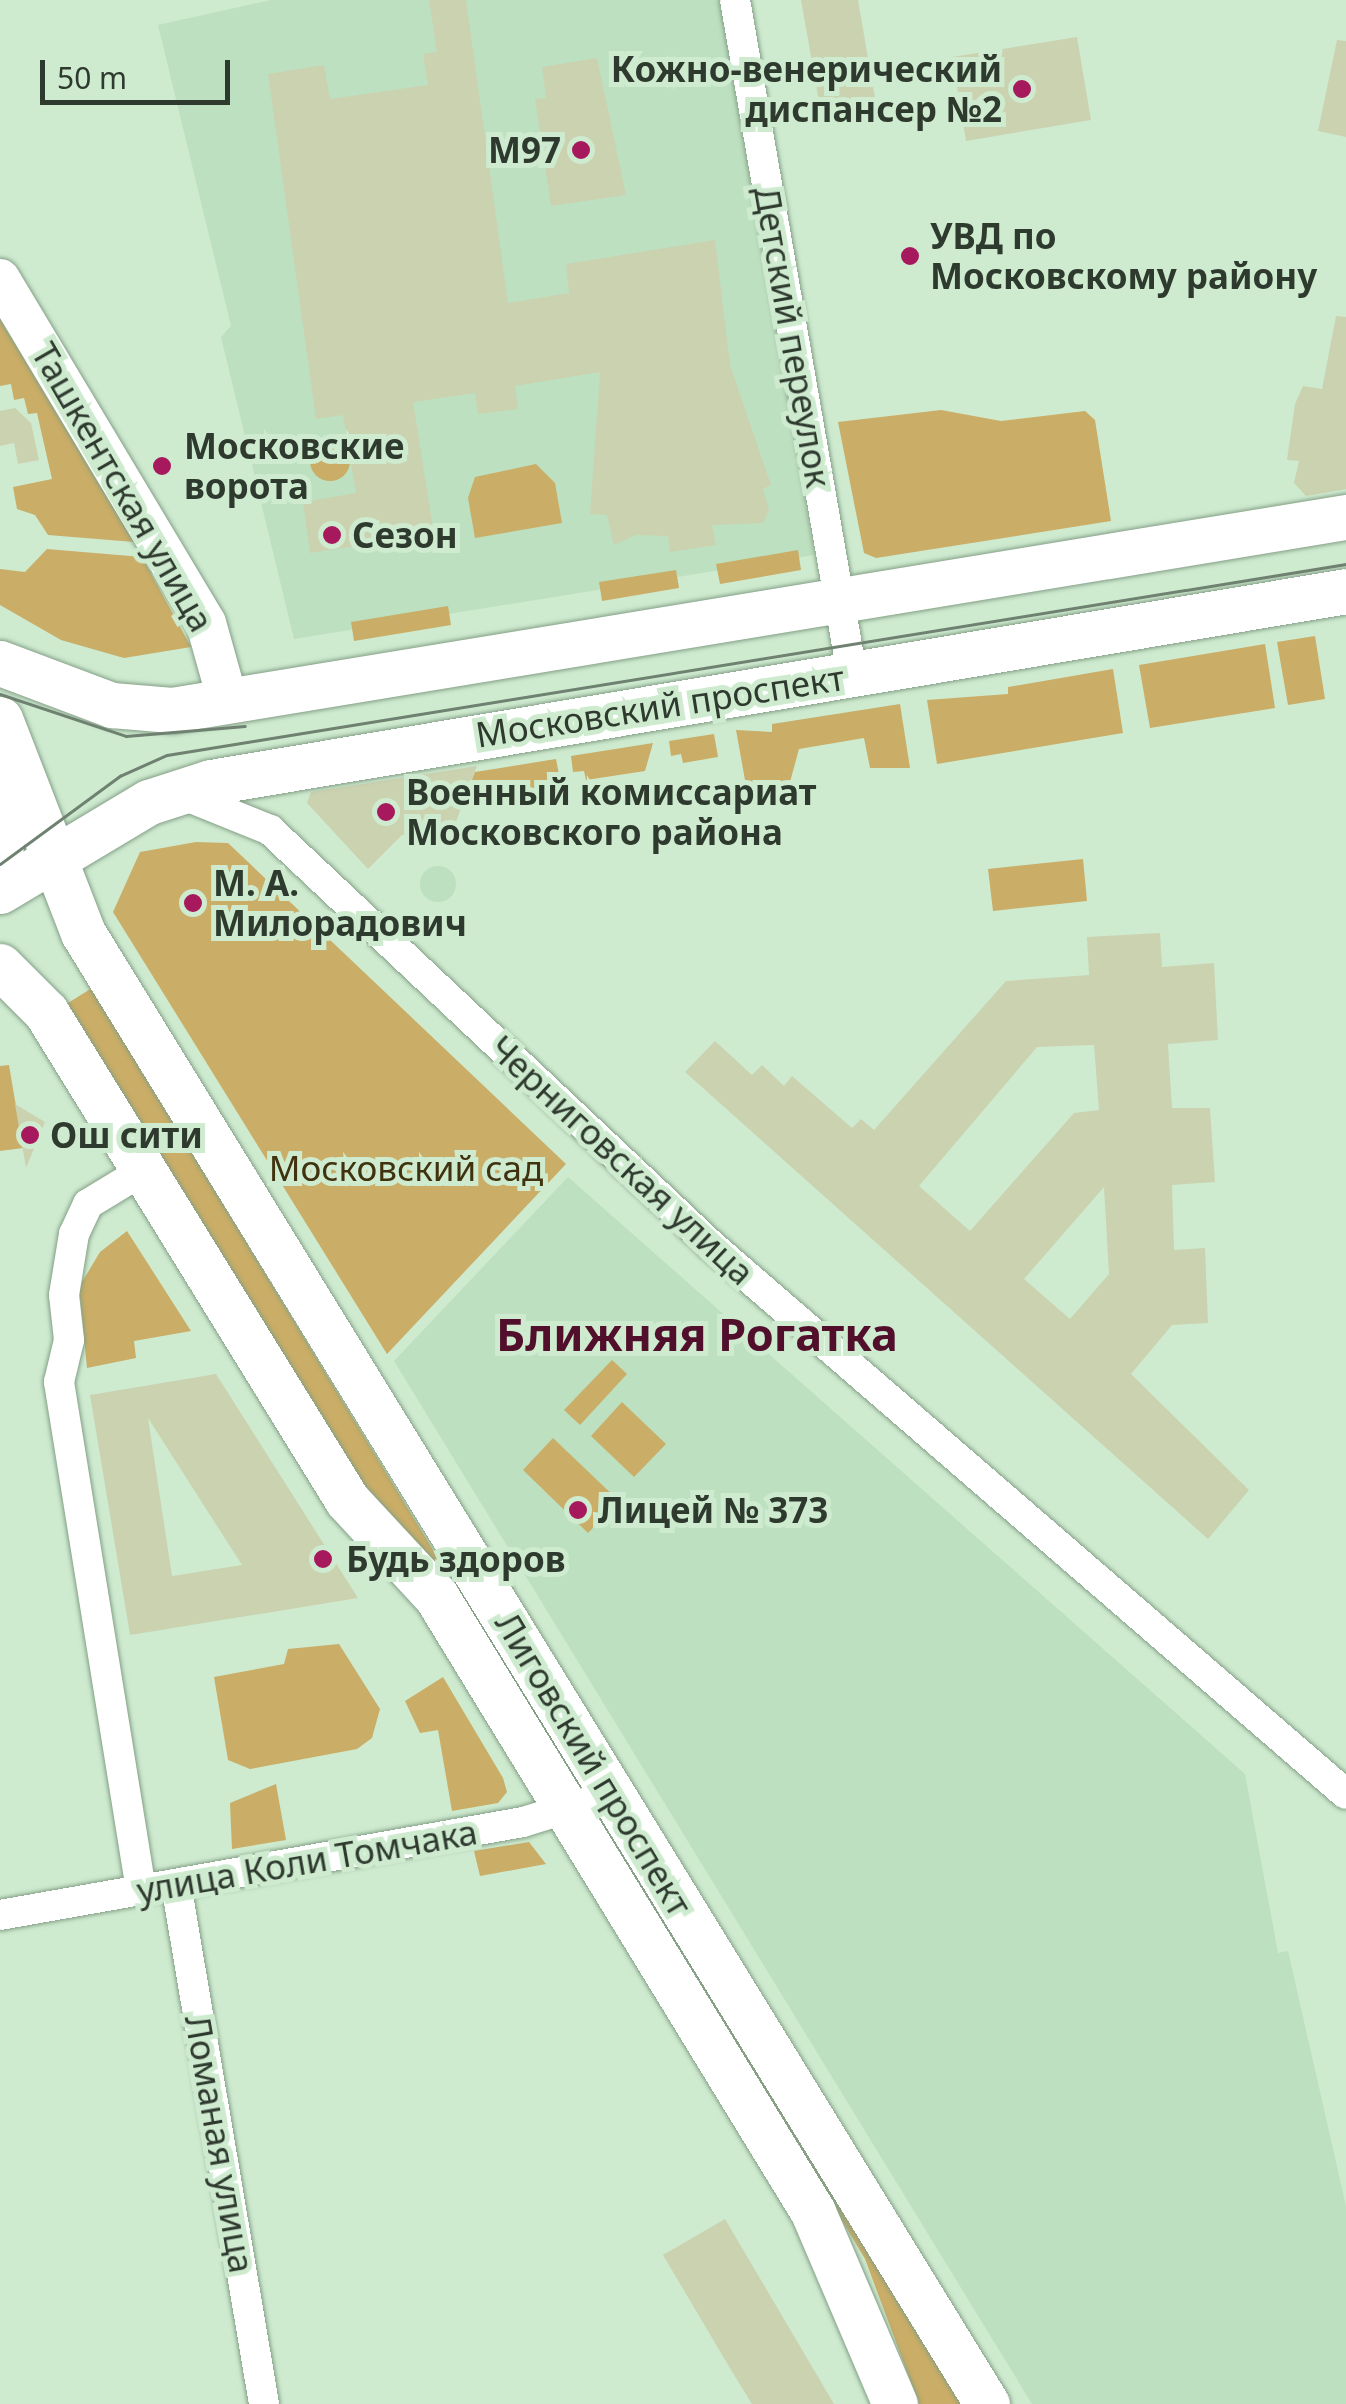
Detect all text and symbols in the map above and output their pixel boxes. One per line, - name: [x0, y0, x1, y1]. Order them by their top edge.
- scale bar: [45, 40, 235, 102]
- place label: Кожно-венерический диспансер №2: [611, 48, 1002, 130]
- text: 50 m: [57, 57, 127, 98]
- marker: Кожно-венерический диспансер №2: [1011, 78, 1033, 100]
- place label: M97: [488, 129, 561, 171]
- marker: M97: [570, 139, 592, 161]
- street label: Детский переулок: [746, 183, 840, 491]
- place label: УВД по Московскому району: [930, 215, 1317, 297]
- marker: УВД по Московскому району: [899, 245, 921, 267]
- street label: Ташкентская улица: [23, 335, 223, 639]
- place label: Московские ворота: [184, 425, 404, 507]
- marker: Московские ворота: [149, 453, 175, 479]
- place label: Сезон: [352, 514, 458, 556]
- marker: Сезон: [321, 524, 343, 546]
- street label: Московский проспект: [473, 656, 847, 756]
- place label: Военный комиссариат Московского района: [406, 771, 817, 853]
- marker: Военный комиссариат Московского района: [375, 801, 397, 823]
- place label: М. А. Милорадович: [213, 862, 467, 944]
- marker: М. А. Милорадович: [182, 892, 204, 914]
- street label: Черниговская улица: [481, 1027, 763, 1293]
- place label: Ош сити: [50, 1114, 203, 1156]
- marker: Ош сити: [19, 1124, 41, 1146]
- park label: Московский сад: [269, 1147, 543, 1189]
- district label: Ближняя Рогатка: [496, 1307, 898, 1361]
- place label: Лицей № 373: [598, 1489, 828, 1531]
- marker: Лицей № 373: [567, 1499, 589, 1521]
- place label: Будь здоров: [346, 1538, 566, 1580]
- marker: Будь здоров: [310, 1546, 336, 1572]
- street label: Лиговский проспект: [487, 1605, 701, 1923]
- street label: улица Коли Томчака: [134, 1810, 480, 1912]
- street label: Ломаная улица: [177, 2012, 263, 2276]

